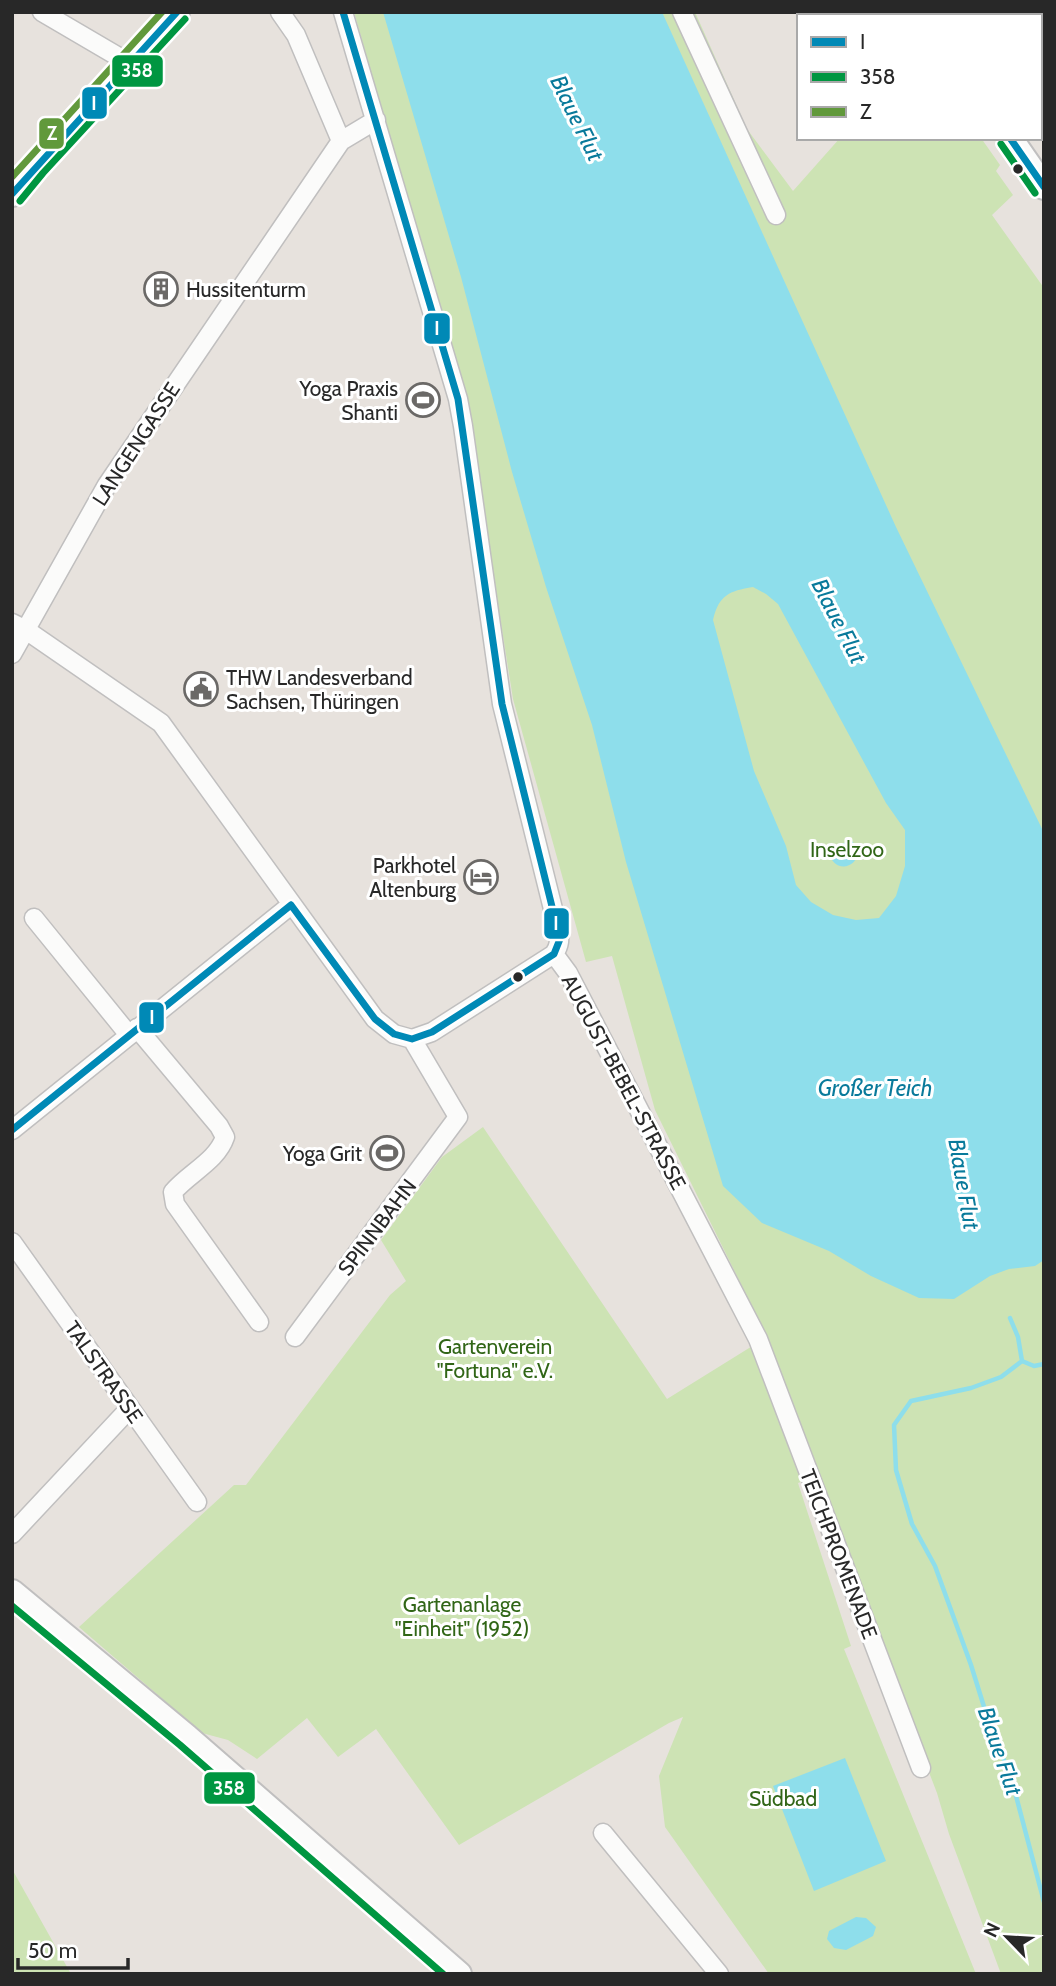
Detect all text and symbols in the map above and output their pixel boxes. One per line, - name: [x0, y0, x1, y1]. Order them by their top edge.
- legend: [797, 14, 1042, 140]
- text: I: [860, 29, 865, 54]
- line badge: 358: [111, 54, 164, 88]
- text: 358: [121, 59, 153, 82]
- text: 358: [860, 64, 895, 89]
- water label: Blaue Flut: [544, 71, 610, 166]
- line badge: I: [81, 86, 108, 120]
- text: I: [91, 92, 97, 115]
- text: Z: [860, 99, 872, 124]
- line badge: Z: [38, 117, 65, 150]
- text: Z: [47, 122, 58, 145]
- unlabelled marker: [1011, 162, 1025, 176]
- building icon: Hussitenturm: [142, 270, 180, 308]
- place label: Hussitenturm: [186, 277, 306, 302]
- line badge: I: [423, 312, 451, 345]
- text: I: [434, 317, 440, 340]
- place label: Yoga Praxis Shanti: [299, 376, 398, 425]
- street label: LANGENGASSE: [87, 378, 185, 510]
- sports icon: Yoga Praxis Shanti: [404, 381, 442, 419]
- water label: Blaue Flut: [806, 574, 873, 669]
- place label: THW Landesverband Sachsen, Thüringen: [226, 665, 413, 714]
- public building icon: THW Landesverband Sachsen, Thüringen: [182, 670, 220, 708]
- park label: Inselzoo: [810, 837, 884, 862]
- place label: Parkhotel Altenburg: [369, 853, 457, 902]
- hotel icon: Parkhotel Altenburg: [462, 858, 500, 896]
- line badge: I: [543, 907, 570, 940]
- text: I: [553, 912, 559, 935]
- unlabelled marker: [511, 970, 525, 984]
- street label: AUGUST-BEBEL-STRASSE: [557, 970, 691, 1194]
- line badge: I: [138, 1001, 165, 1034]
- text: I: [149, 1006, 155, 1029]
- water label: Großer Teich: [818, 1074, 932, 1102]
- sports icon: Yoga Grit: [368, 1134, 406, 1172]
- water label: Blaue Flut: [942, 1136, 986, 1233]
- place label: Yoga Grit: [282, 1141, 362, 1166]
- street label: SPINNBAHN: [333, 1174, 421, 1280]
- street label: TALSTRASSE: [60, 1316, 148, 1428]
- park label: Gartenverein "Fortuna" e.V.: [437, 1334, 553, 1383]
- street label: TEICHPROMENADE: [795, 1466, 883, 1642]
- park label: Gartenanlage "Einheit" (1952): [395, 1592, 529, 1641]
- water label: Blaue Flut: [972, 1703, 1029, 1800]
- line badge: 358: [203, 1771, 256, 1805]
- text: 358: [213, 1777, 245, 1800]
- park label: Südbad: [749, 1786, 817, 1811]
- north arrow: [972, 1902, 1042, 1972]
- text: N: [979, 1919, 1005, 1941]
- scale bar: [18, 1926, 128, 1970]
- text: 50 m: [28, 1938, 77, 1963]

